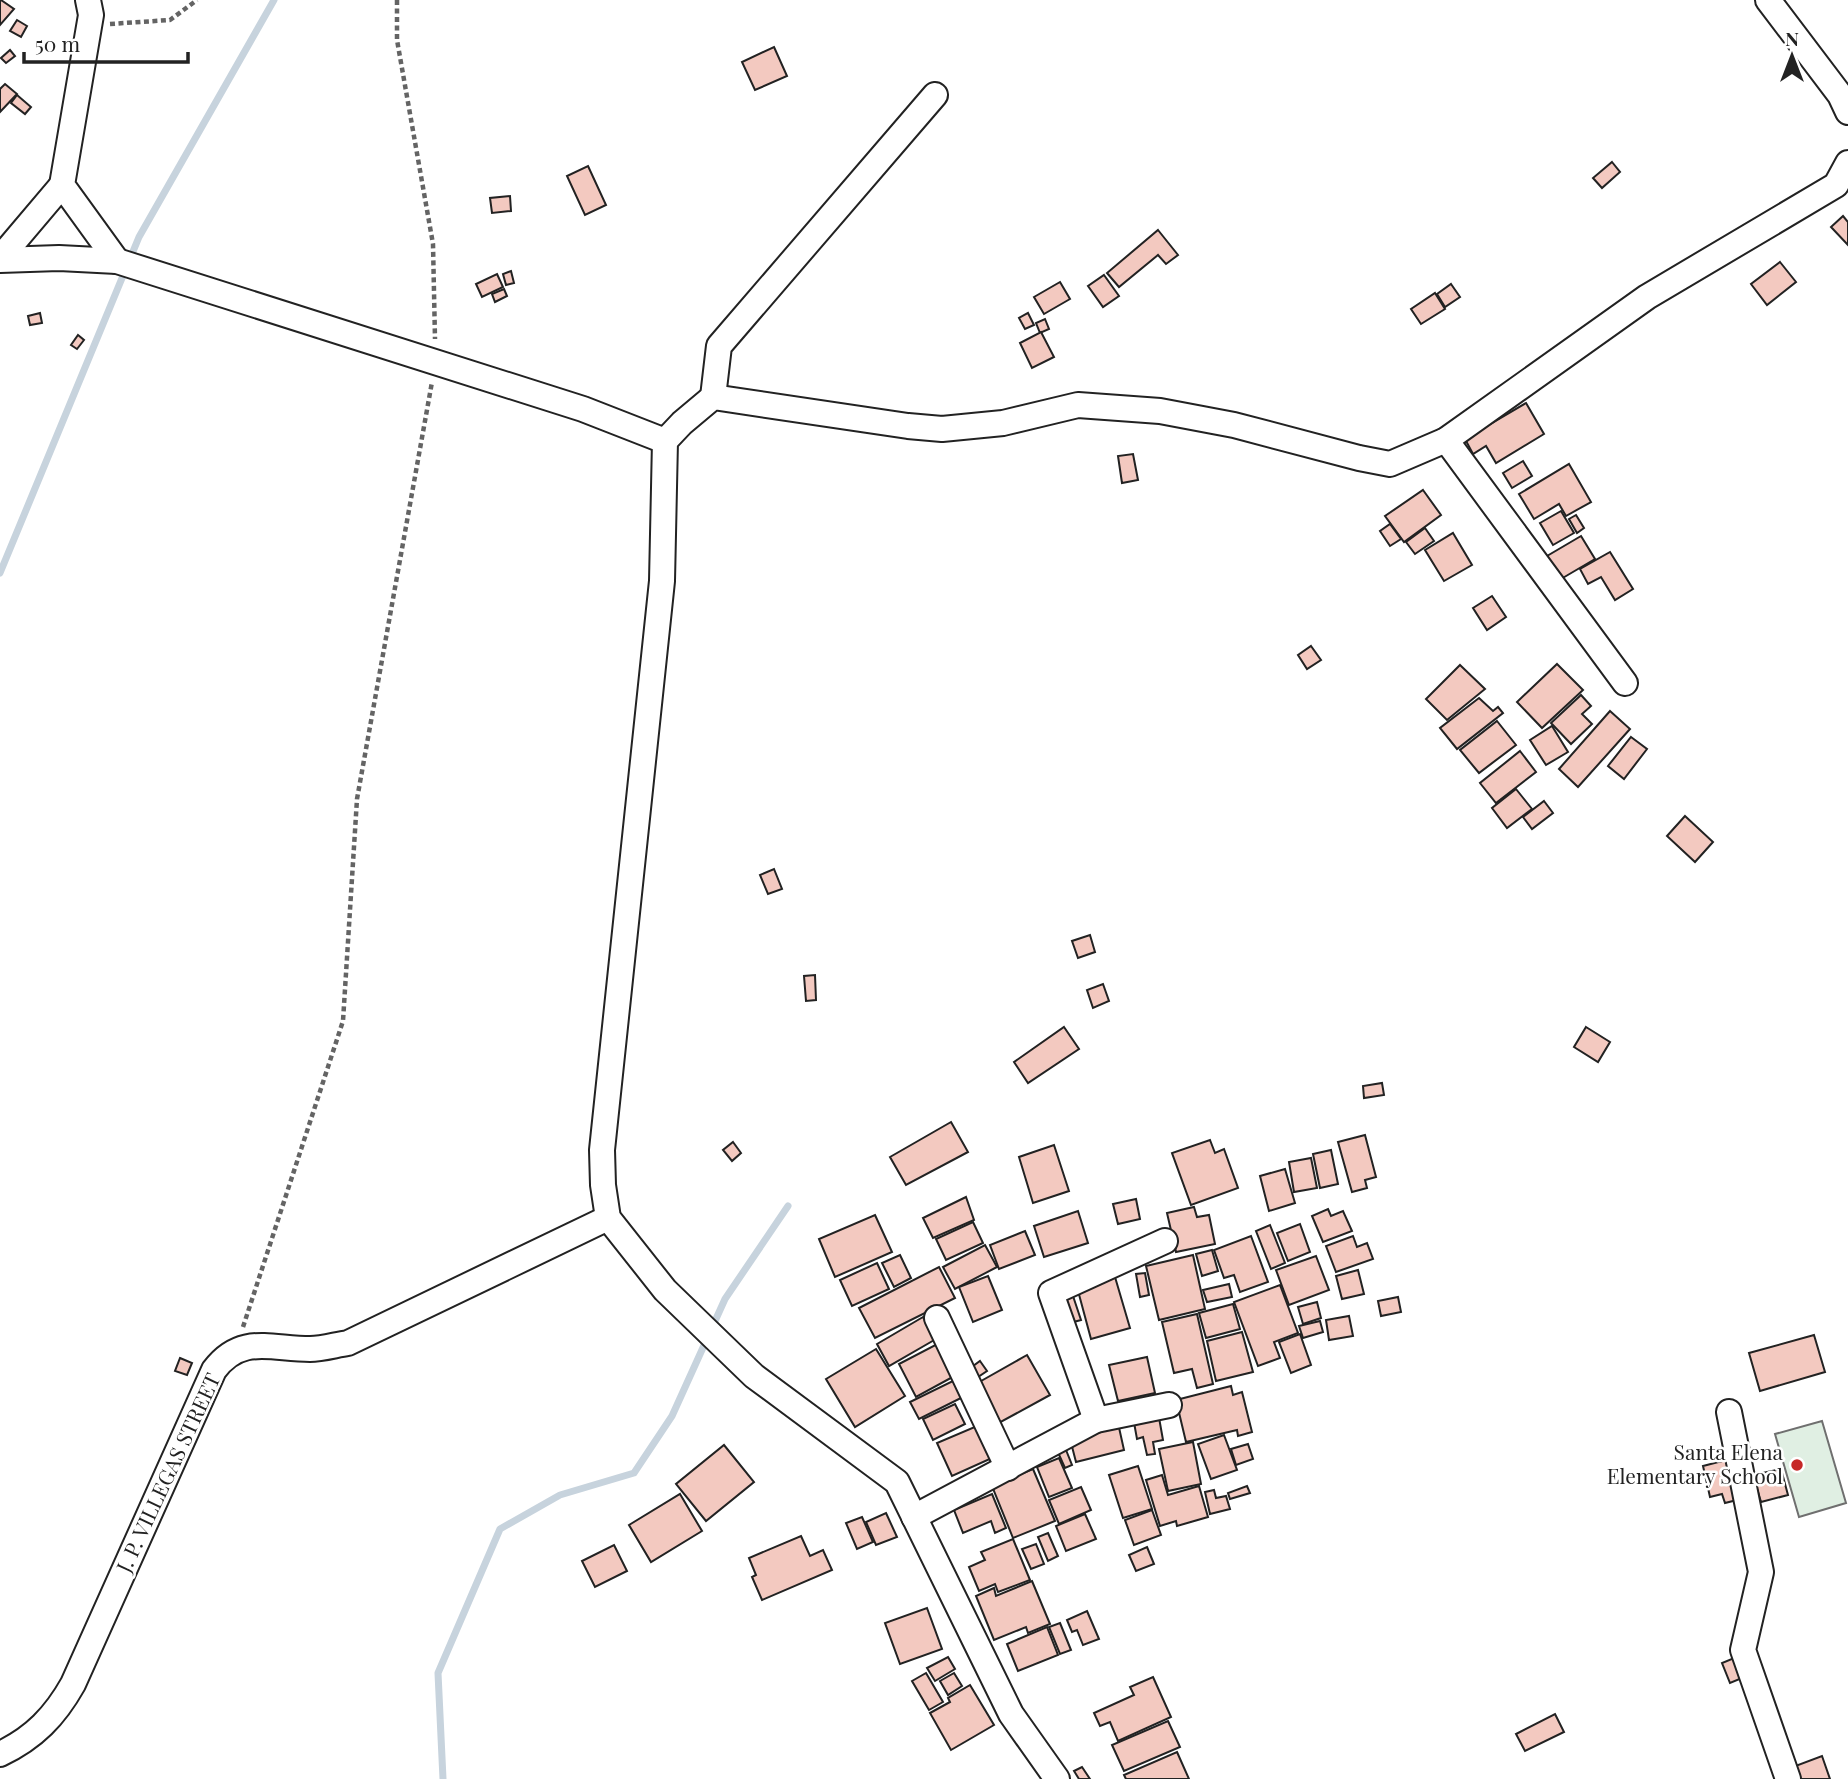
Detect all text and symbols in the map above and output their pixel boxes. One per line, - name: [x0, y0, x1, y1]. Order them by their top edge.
- scale bar: [24, 21, 189, 65]
- north arrow: [1757, 21, 1827, 91]
- text: N: [1785, 25, 1799, 51]
- text: 50 m: [35, 29, 81, 57]
- street label: J. P. VILLEGAS STREET: [108, 1368, 226, 1577]
- place label: Santa Elena Elementary School: [1607, 1437, 1784, 1489]
- marker: Santa Elena Elementary School: [1789, 1457, 1805, 1473]

